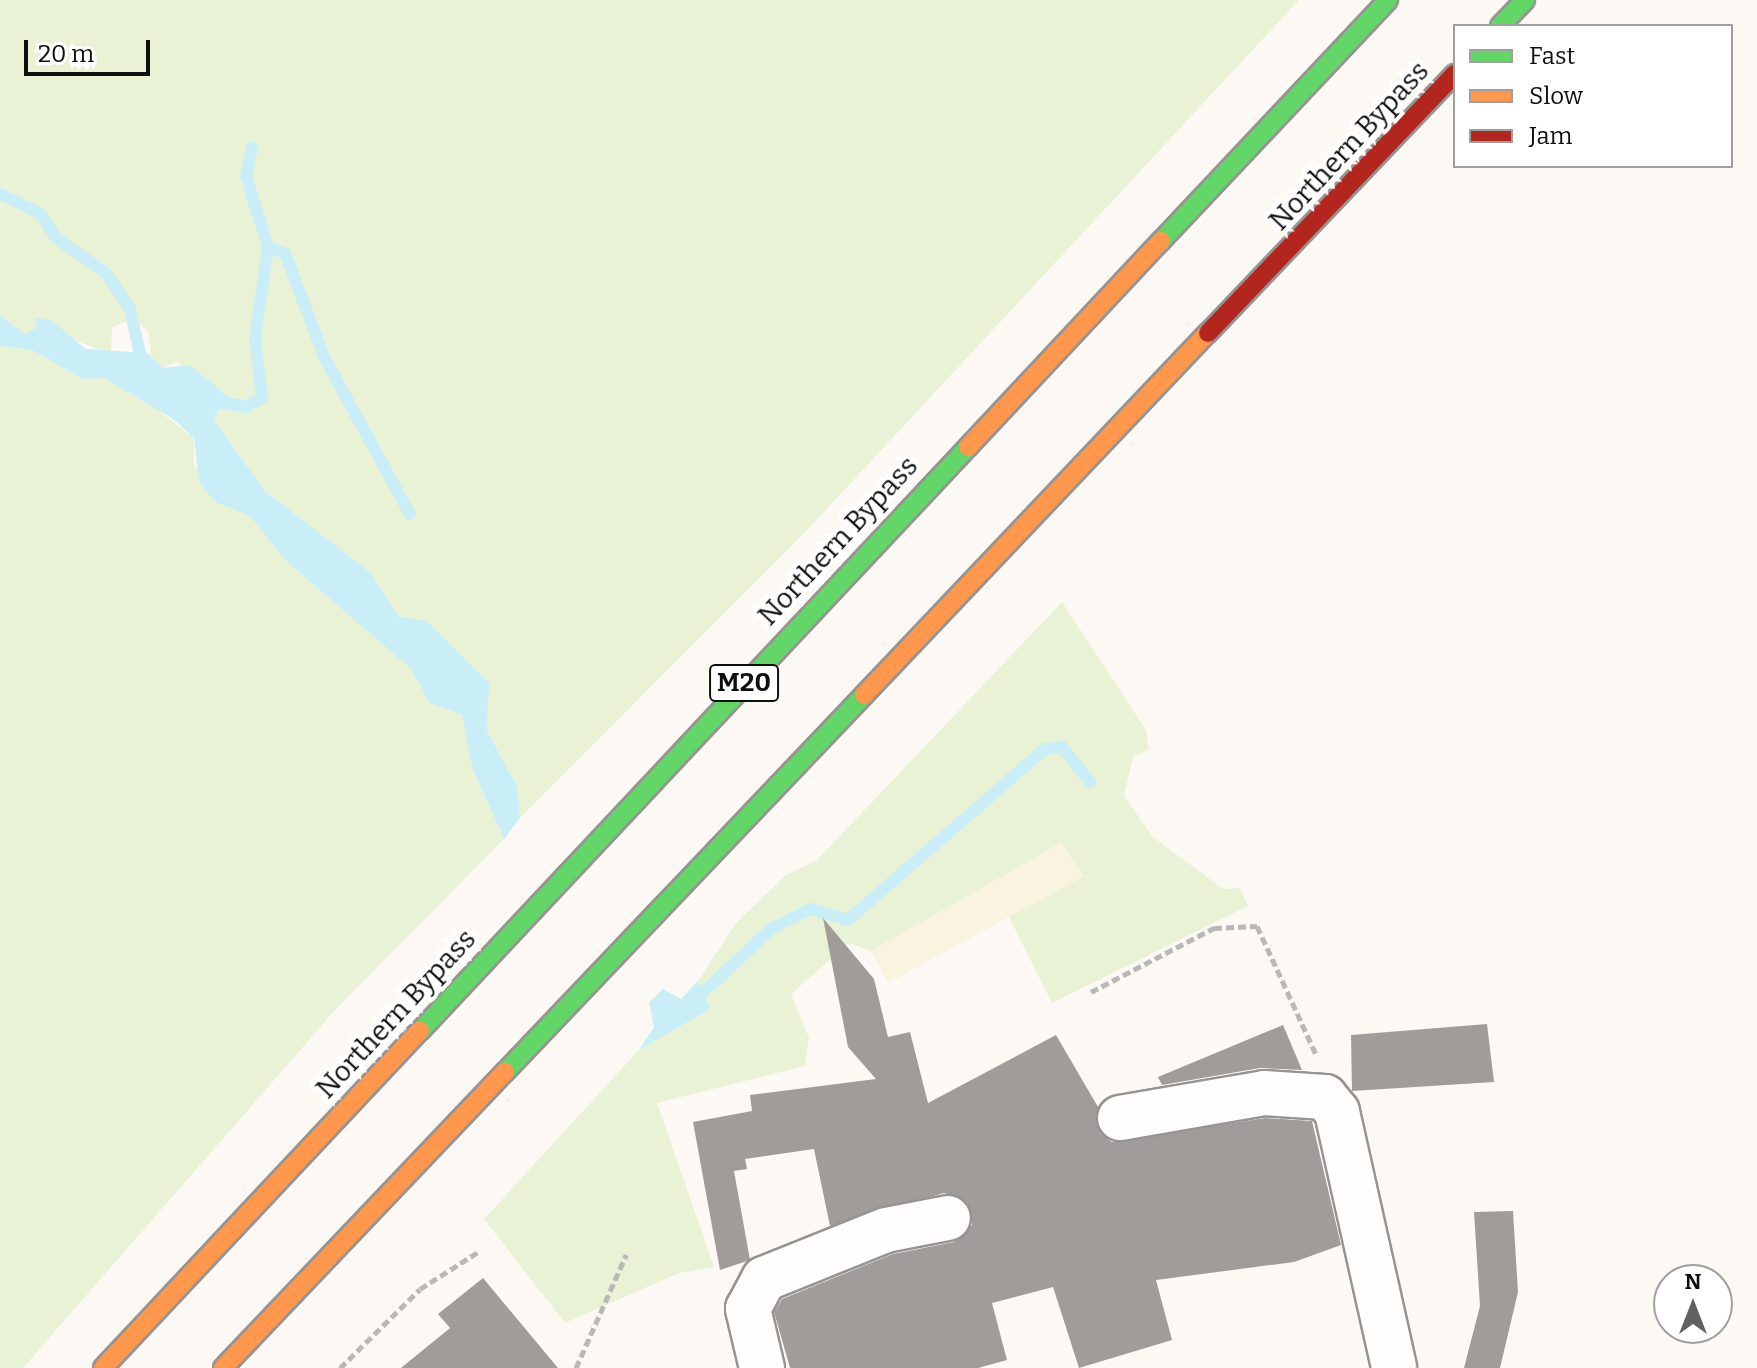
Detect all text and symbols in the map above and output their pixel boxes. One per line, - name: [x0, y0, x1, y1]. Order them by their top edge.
- scale bar: [28, 24, 154, 74]
- legend: [1453, 24, 1733, 168]
- text: 20 m: [38, 40, 94, 68]
- text: Fast: [1529, 42, 1575, 70]
- street label: Northern Bypass: [1262, 55, 1436, 237]
- text: Slow: [1529, 82, 1583, 110]
- text: Jam: [1529, 122, 1572, 150]
- street label: Northern Bypass: [751, 450, 925, 632]
- road number: M20: [708, 661, 780, 705]
- street label: Northern Bypass: [309, 923, 483, 1105]
- north arrow: [1653, 1264, 1733, 1344]
- text: N: [1685, 1268, 1701, 1295]

